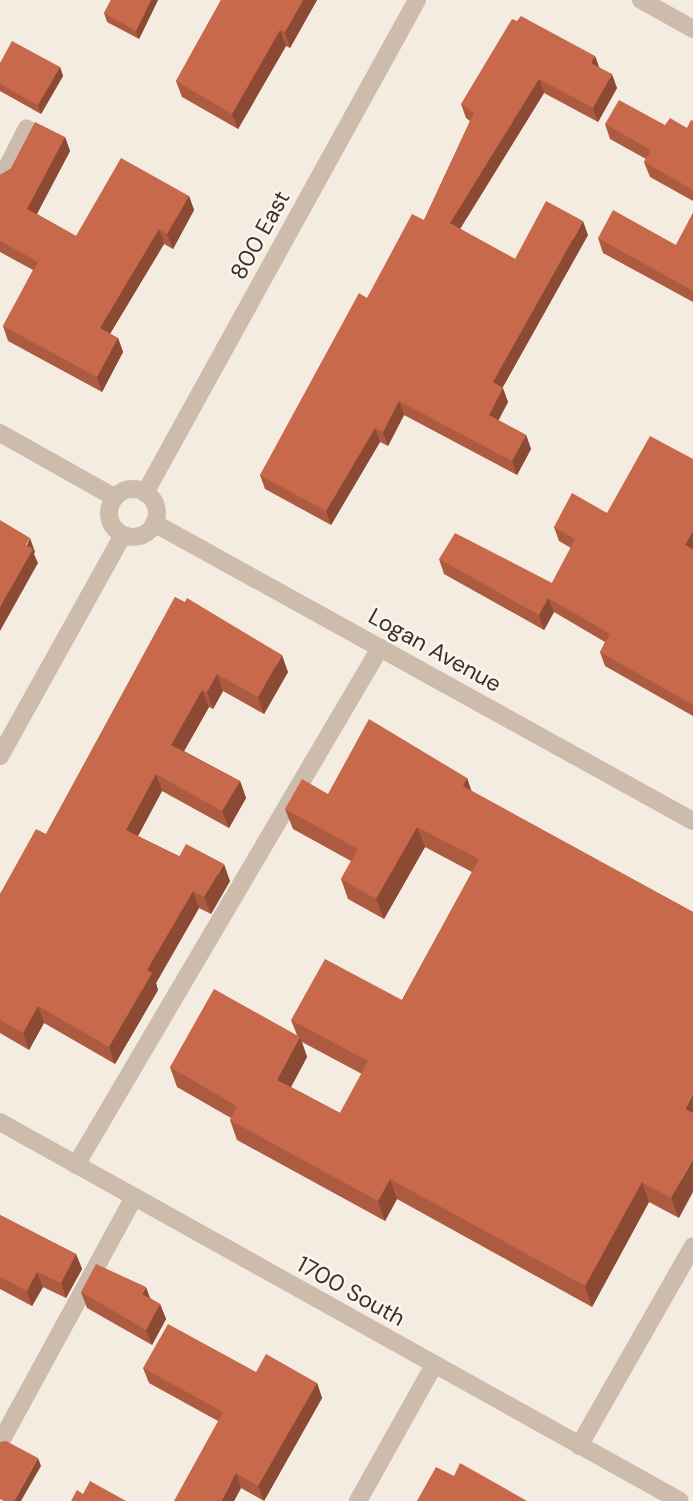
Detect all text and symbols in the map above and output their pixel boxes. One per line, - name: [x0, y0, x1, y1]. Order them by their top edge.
- street label: 800 East: [224, 186, 296, 284]
- street label: Logan Avenue: [364, 602, 506, 698]
- street label: 1700 South: [292, 1250, 410, 1332]

